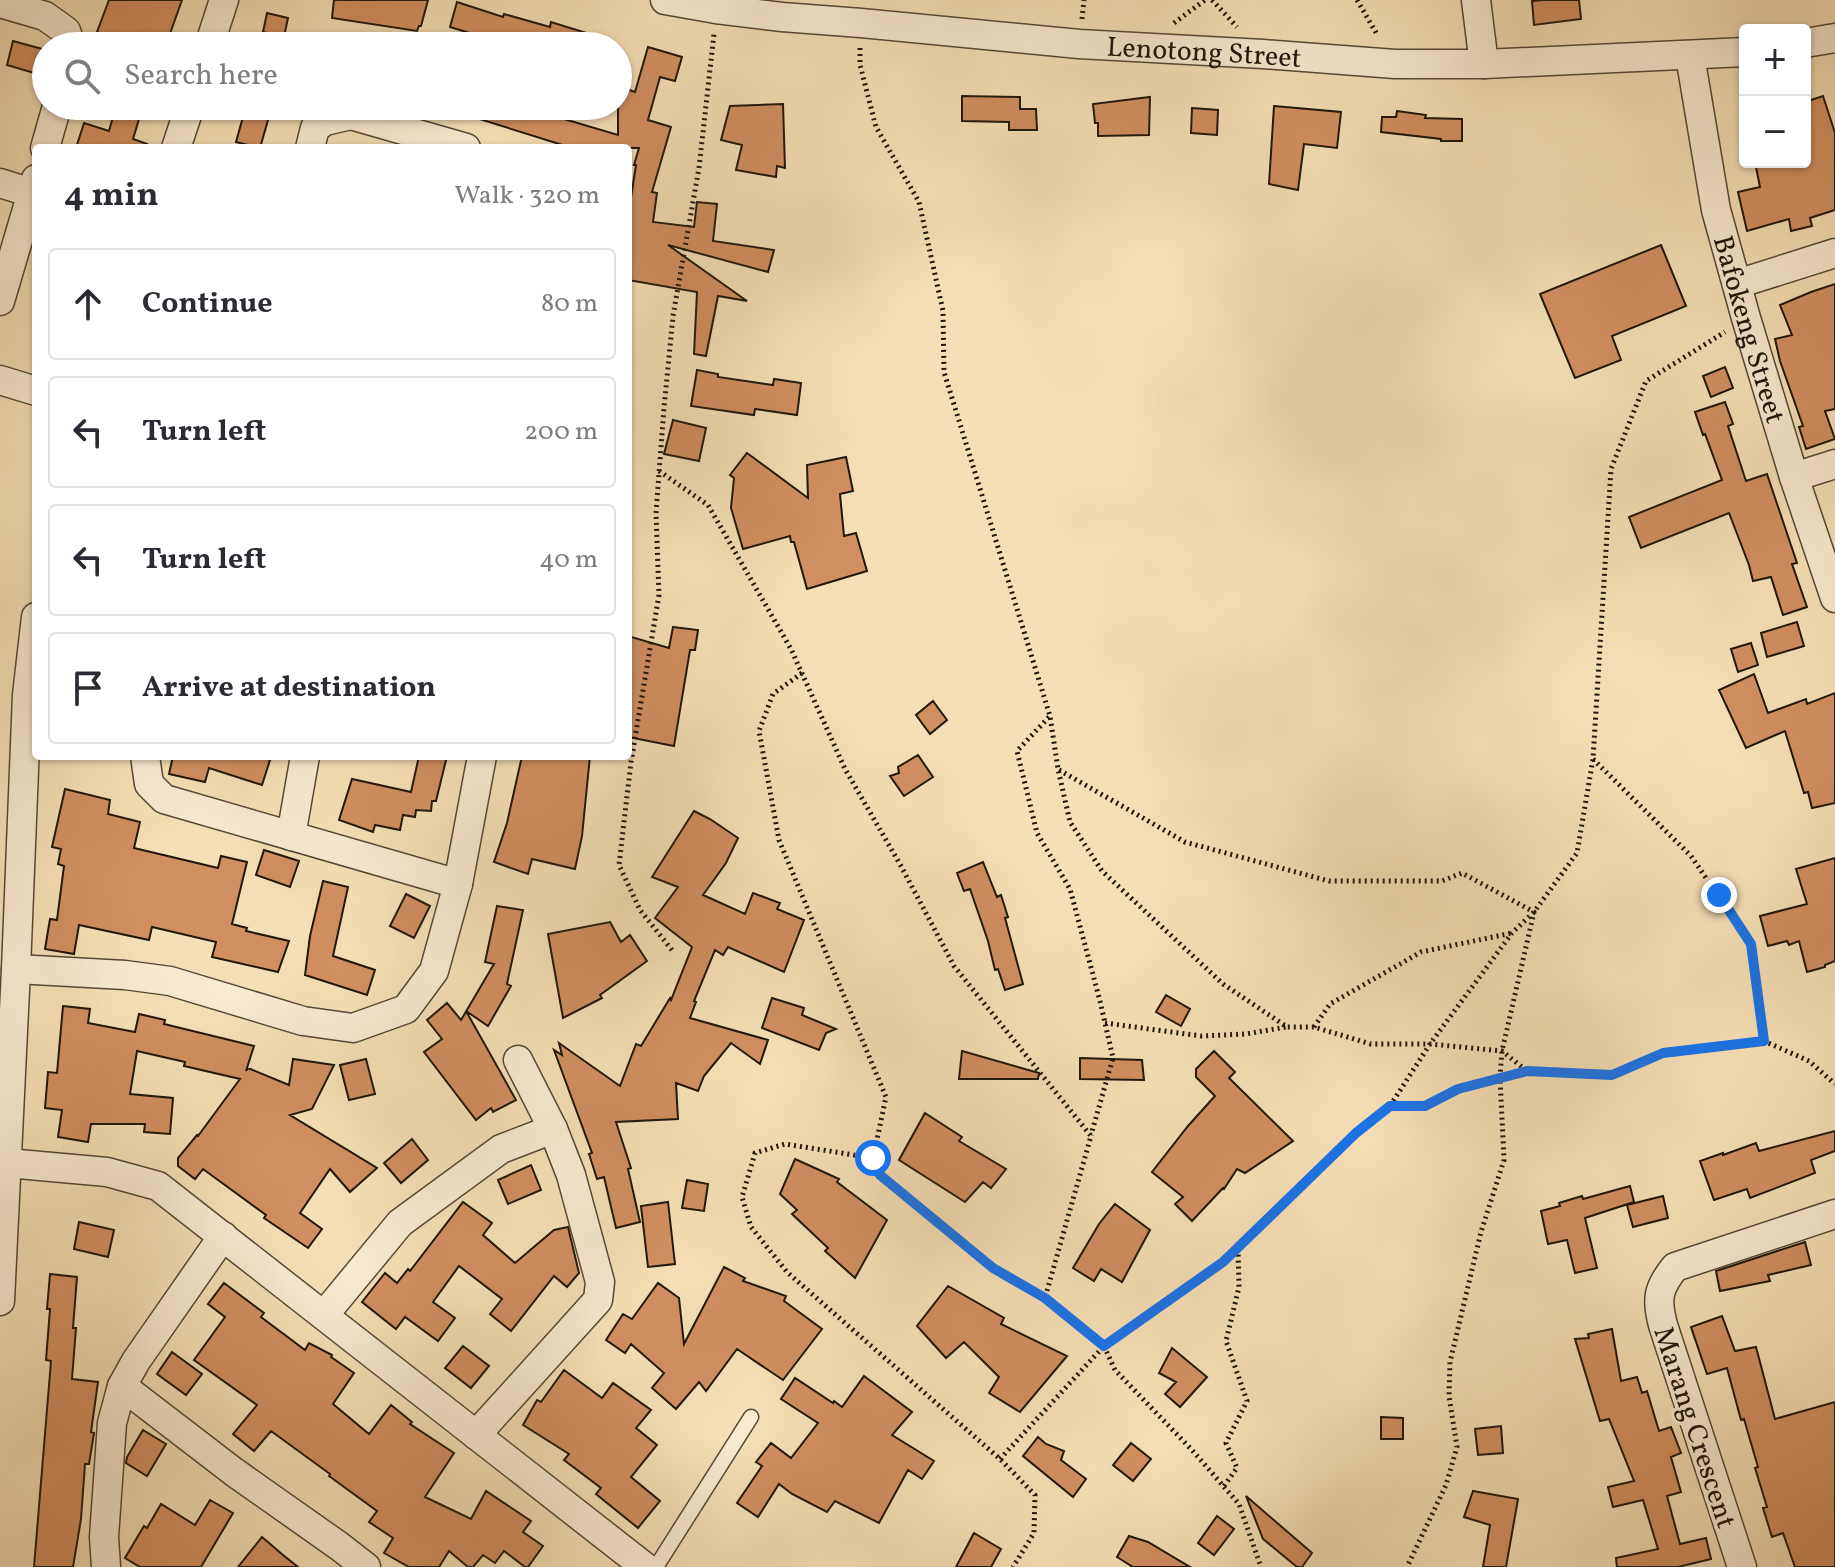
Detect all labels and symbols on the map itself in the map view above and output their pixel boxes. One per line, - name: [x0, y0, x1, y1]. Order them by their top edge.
- street label: Lenotong Street: [1106, 29, 1303, 79]
- street label: Bafokeng Street: [1702, 231, 1794, 428]
- route end: [1701, 877, 1737, 913]
- route start: [855, 1140, 891, 1176]
- street label: Marang Crescent: [1643, 1322, 1745, 1534]

